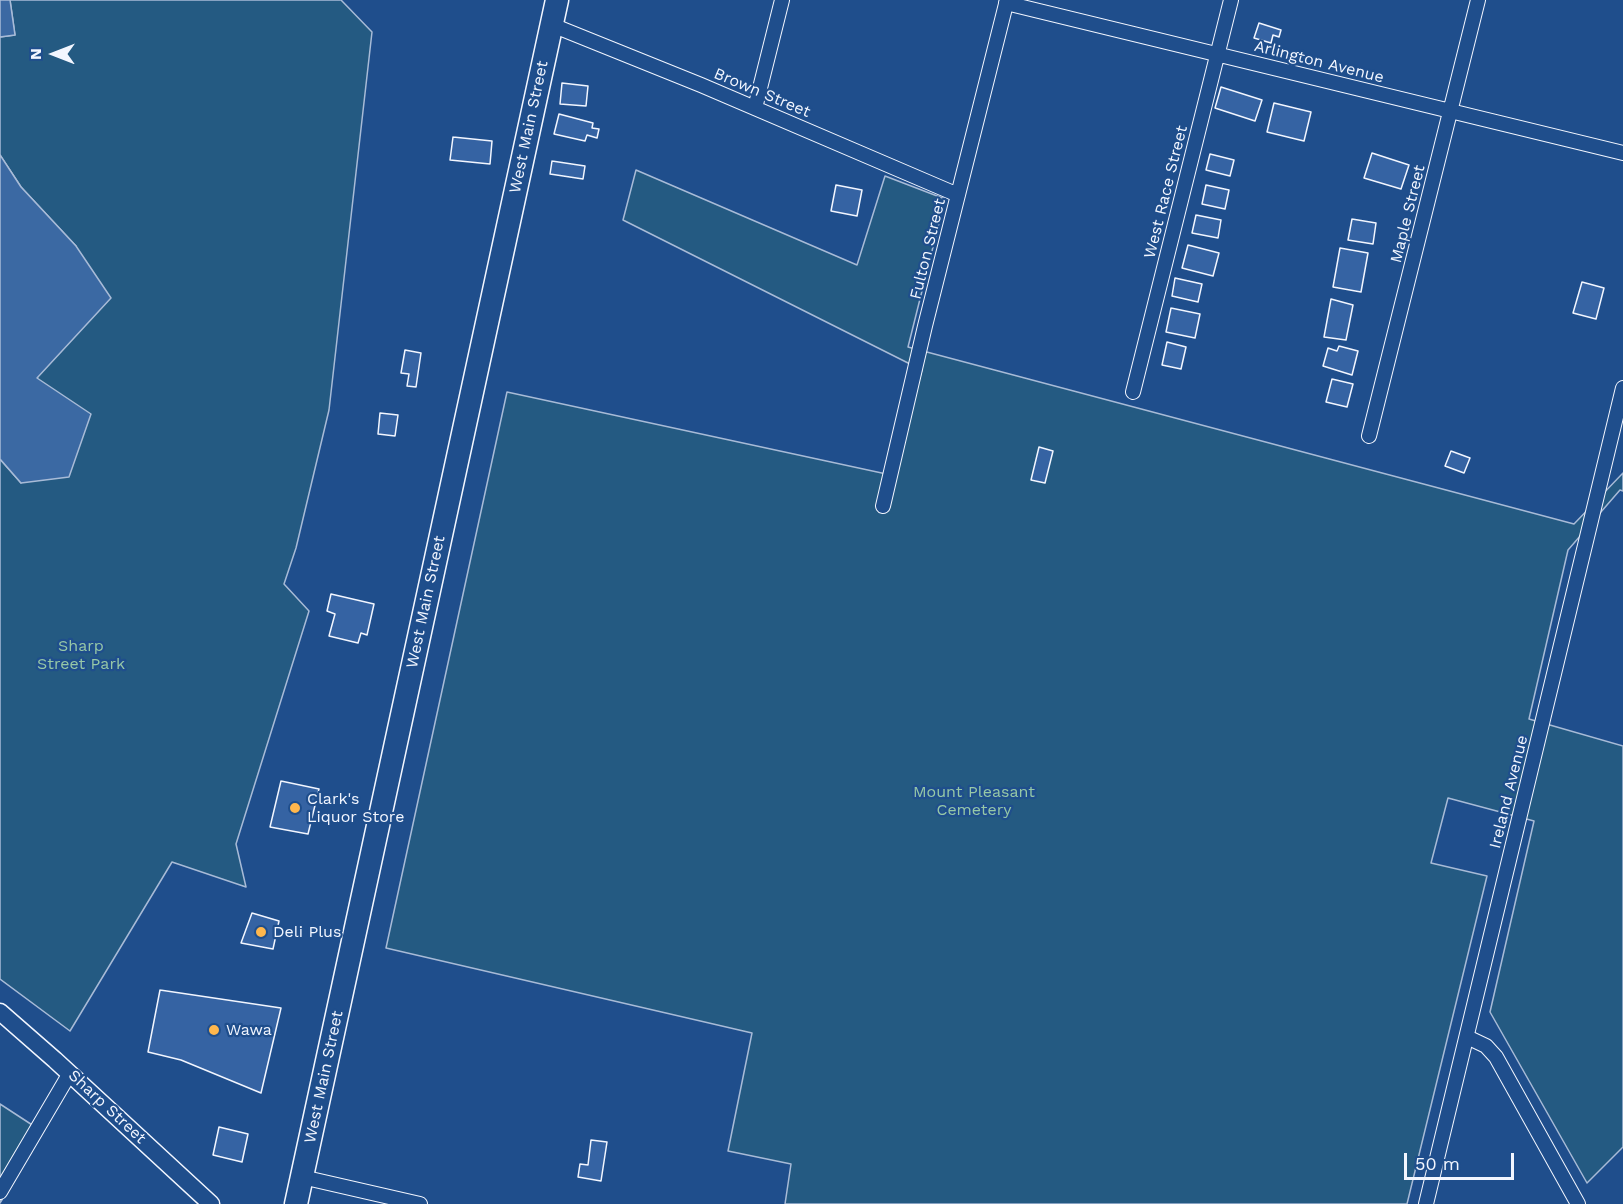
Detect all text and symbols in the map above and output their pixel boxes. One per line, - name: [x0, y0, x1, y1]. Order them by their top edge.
- north arrow: [24, 24, 84, 84]
- street label: Arlington Avenue: [1252, 37, 1386, 87]
- text: N: [26, 48, 45, 60]
- street label: West Main Street: [506, 59, 552, 195]
- street label: Brown Street: [711, 64, 813, 122]
- street label: West Race Street: [1140, 124, 1192, 260]
- street label: Maple Street: [1387, 163, 1429, 265]
- street label: Fulton Street: [906, 197, 950, 301]
- street label: West Main Street: [403, 534, 449, 670]
- park label: Sharp Street Park: [37, 636, 125, 674]
- street label: Ireland Avenue: [1486, 733, 1532, 851]
- park label: Mount Pleasant Cemetery: [913, 782, 1035, 820]
- place label: Clark's Liquor Store: [307, 789, 404, 827]
- marker: Clark's Liquor Store: [288, 801, 302, 815]
- place label: Deli Plus: [273, 922, 341, 942]
- marker: Deli Plus: [254, 925, 268, 939]
- street label: West Main Street: [301, 1009, 347, 1145]
- place label: Wawa: [226, 1020, 272, 1040]
- marker: Wawa: [207, 1023, 221, 1037]
- street label: Sharp Street: [64, 1066, 150, 1148]
- scale bar: [1407, 1141, 1516, 1179]
- text: 50 m: [1415, 1153, 1460, 1174]

